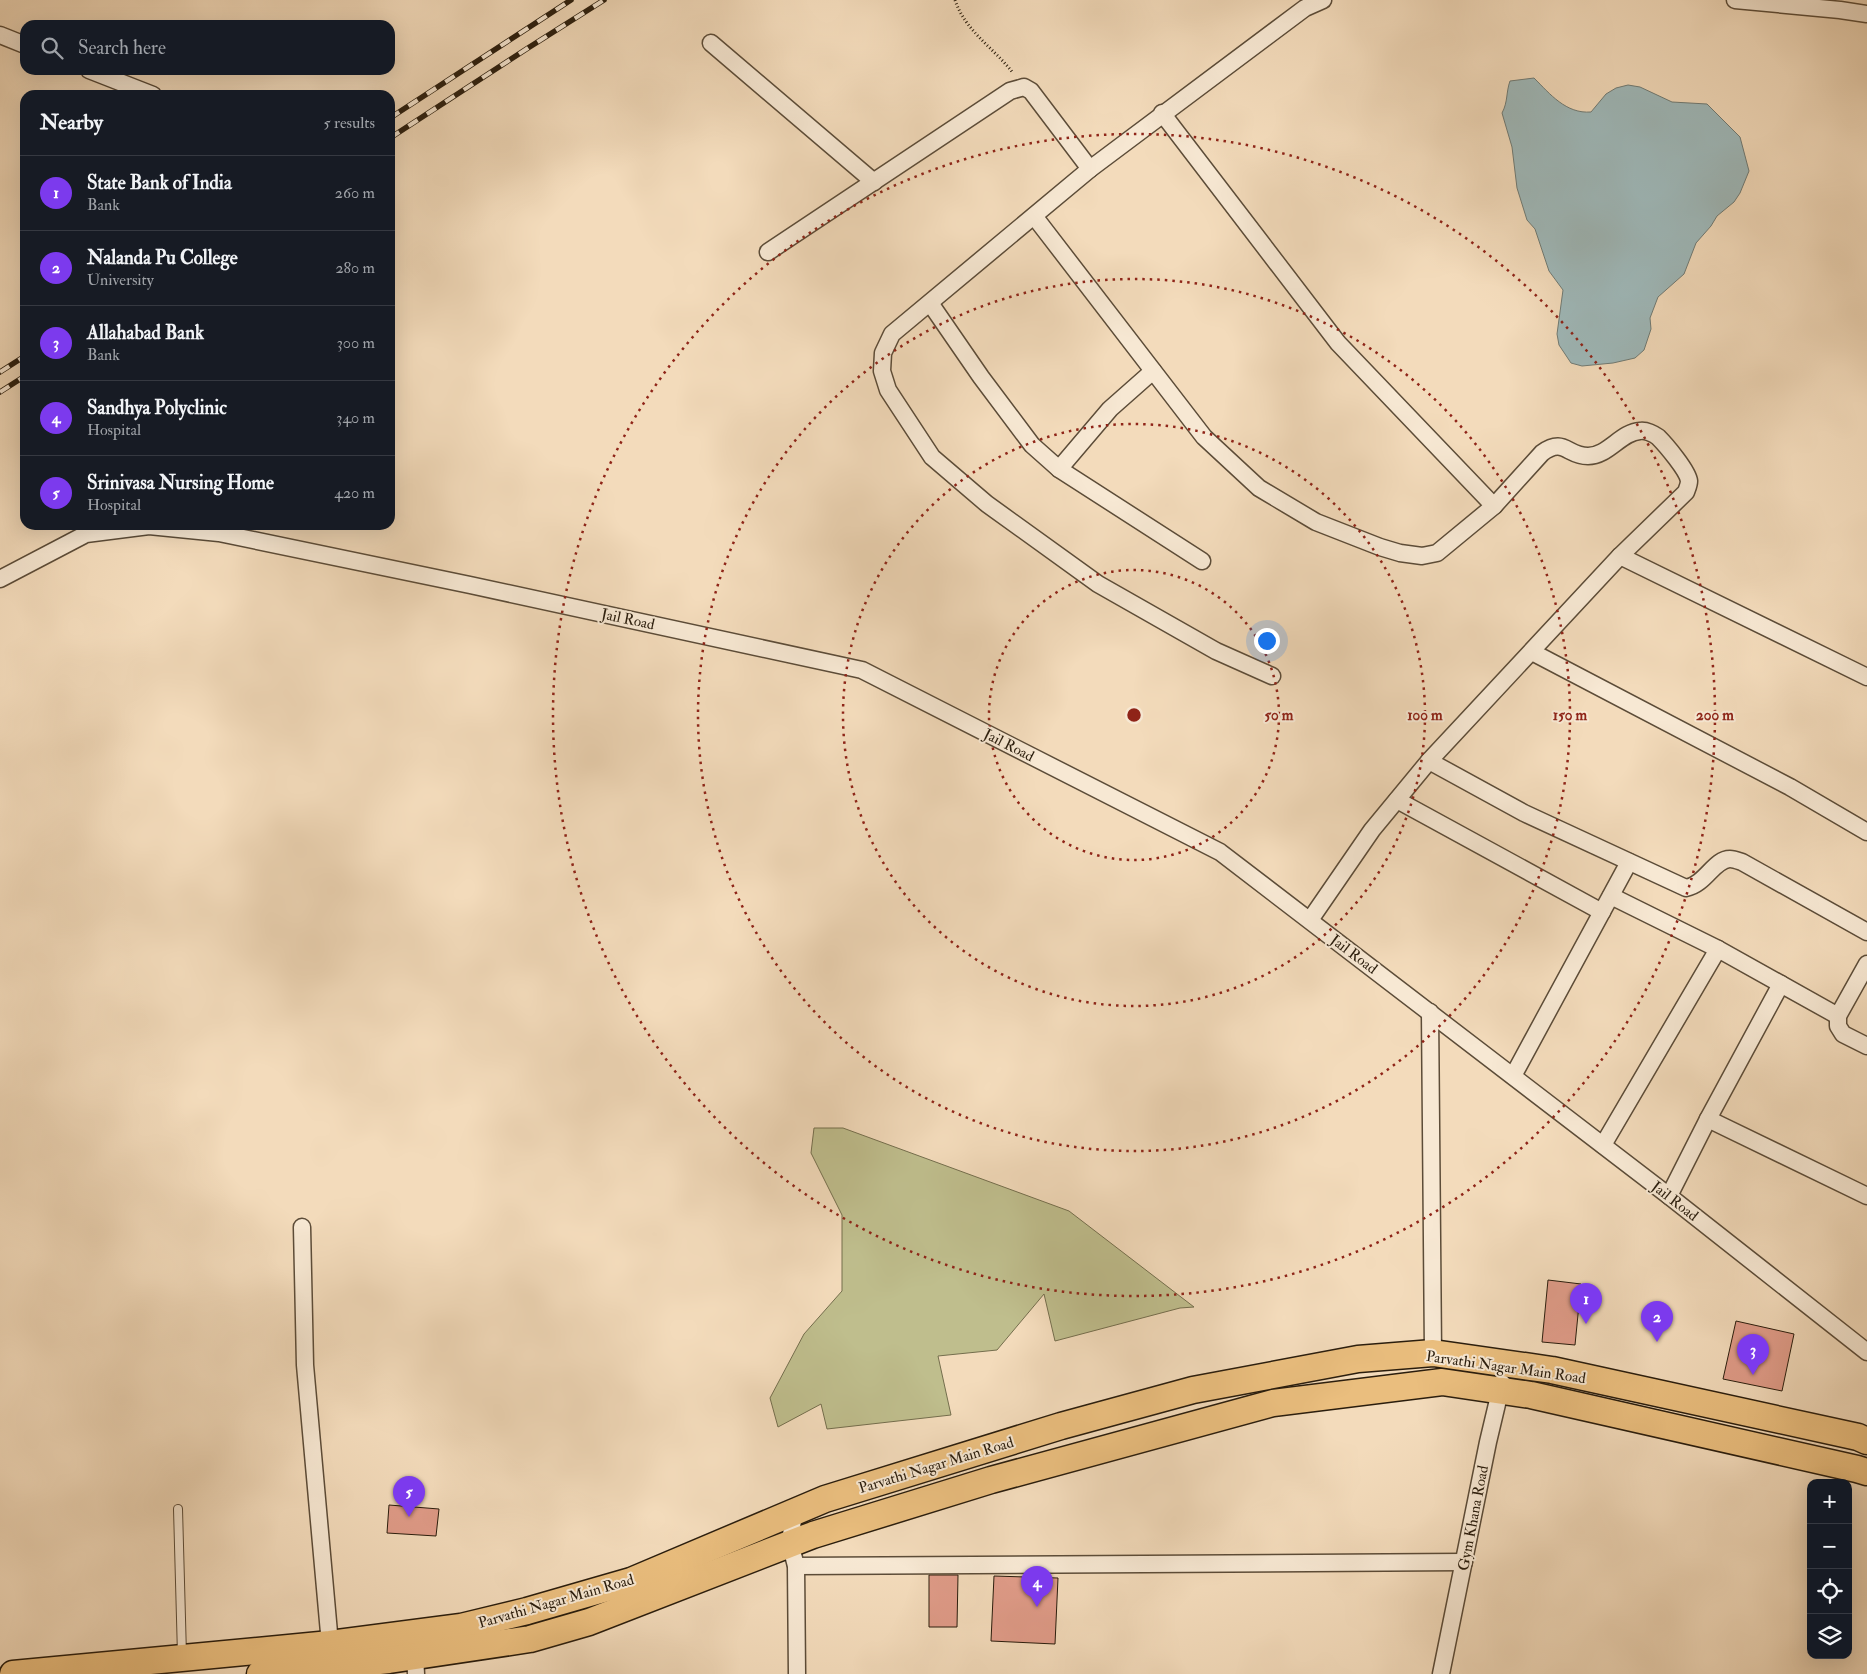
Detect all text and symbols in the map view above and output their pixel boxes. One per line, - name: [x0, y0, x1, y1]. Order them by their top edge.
- search box: [20, 20, 395, 75]
- icon: search: [38, 34, 66, 62]
- text: Search here: [78, 36, 166, 60]
- text: Nearby: [40, 109, 103, 136]
- text: 5 results: [324, 113, 375, 133]
- text: State Bank of India: [87, 171, 232, 195]
- text: 1: [53, 183, 59, 203]
- text: 260 m: [335, 183, 375, 203]
- text: Bank: [87, 195, 120, 215]
- text: Nalanda Pu College: [87, 246, 238, 270]
- text: 2: [52, 258, 60, 278]
- text: 280 m: [335, 258, 375, 278]
- text: University: [87, 270, 154, 290]
- text: Allahabad Bank: [87, 321, 204, 345]
- text: 3: [53, 333, 59, 353]
- text: 300 m: [337, 333, 375, 353]
- text: Bank: [87, 345, 120, 365]
- text: Sandhya Polyclinic: [87, 396, 227, 420]
- text: 4: [52, 408, 60, 428]
- text: 340 m: [336, 408, 375, 428]
- text: Hospital: [87, 420, 141, 440]
- text: Srinivasa Nursing Home: [87, 471, 274, 495]
- text: 5: [52, 483, 60, 503]
- text: 420 m: [334, 483, 375, 503]
- text: Hospital: [87, 495, 141, 515]
- street label: Jail Road: [598, 604, 657, 636]
- your location: [1254, 628, 1280, 654]
- centre of rings: [1125, 706, 1143, 724]
- text: 50 m: [1265, 706, 1294, 725]
- text: 100 m: [1407, 706, 1443, 725]
- text: 150 m: [1553, 706, 1587, 725]
- text: 200 m: [1696, 706, 1734, 725]
- street label: Jail Road: [979, 724, 1038, 767]
- street label: Jail Road: [1325, 930, 1382, 979]
- street label: Jail Road: [1646, 1177, 1702, 1227]
- pin: 1: [1570, 1283, 1602, 1324]
- pin: 2: [1641, 1301, 1673, 1342]
- pin: 3: [1737, 1334, 1769, 1375]
- street label: Parvathi Nagar Main Road: [1425, 1347, 1588, 1388]
- street label: Parvathi Nagar Main Road: [856, 1433, 1017, 1498]
- street label: Gym Khana Road: [1454, 1463, 1493, 1572]
- pin: 5: [393, 1476, 425, 1517]
- map controls: [1807, 1479, 1852, 1659]
- button: +: [1807, 1479, 1852, 1524]
- button: −: [1807, 1524, 1852, 1569]
- pin: 4: [1021, 1566, 1053, 1607]
- button: locate: [1807, 1569, 1852, 1614]
- street label: Parvathi Nagar Main Road: [476, 1570, 637, 1633]
- button: layers: [1807, 1614, 1852, 1659]

